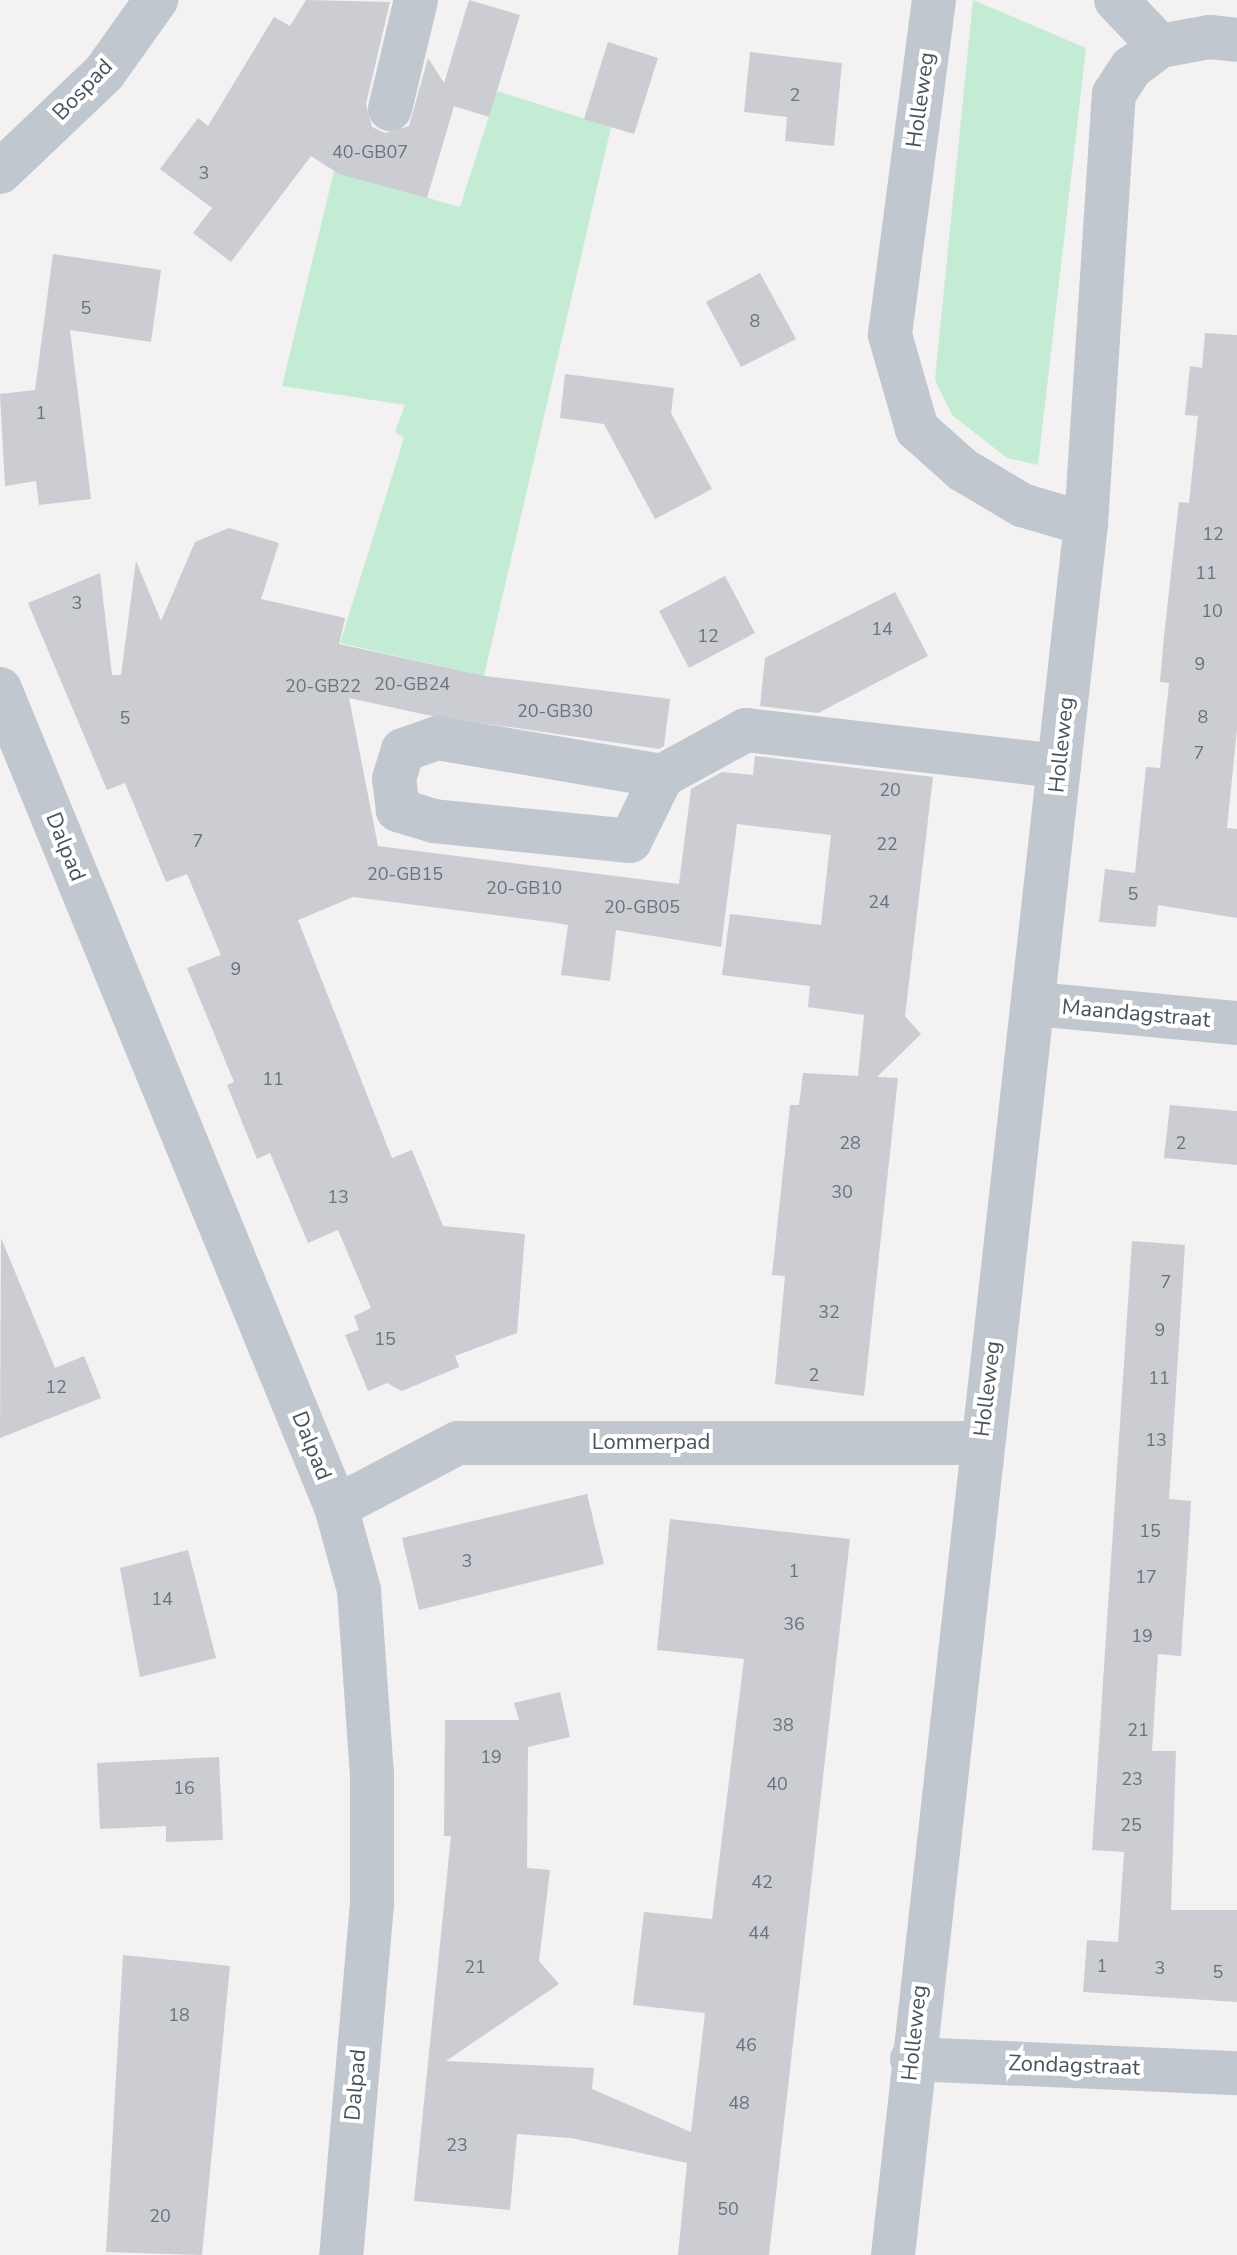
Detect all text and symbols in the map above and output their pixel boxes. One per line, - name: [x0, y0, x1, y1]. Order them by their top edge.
- street label: Holleweg: [901, 50, 941, 150]
- street label: Bospad: [47, 54, 119, 126]
- house number: 2: [790, 84, 800, 106]
- house number: 40-GB07: [332, 141, 408, 163]
- house number: 3: [199, 162, 209, 184]
- house number: 5: [81, 297, 91, 319]
- house number: 8: [750, 310, 760, 332]
- house number: 1: [36, 402, 46, 424]
- house number: 12: [1202, 523, 1224, 545]
- house number: 11: [1195, 562, 1217, 584]
- house number: 3: [72, 592, 82, 614]
- house number: 10: [1201, 600, 1223, 622]
- house number: 14: [871, 618, 893, 640]
- house number: 12: [697, 625, 719, 647]
- house number: 9: [1195, 653, 1205, 675]
- house number: 20-GB24: [374, 673, 450, 695]
- house number: 20-GB22: [285, 675, 361, 697]
- street label: Holleweg: [1044, 696, 1080, 794]
- house number: 20-GB30: [517, 700, 593, 722]
- house number: 8: [1198, 706, 1208, 728]
- house number: 5: [120, 707, 130, 729]
- house number: 7: [1194, 742, 1204, 764]
- house number: 20: [879, 779, 901, 801]
- street label: Dalpad: [39, 809, 91, 885]
- house number: 7: [193, 830, 203, 852]
- house number: 22: [876, 833, 898, 855]
- house number: 20-GB15: [367, 863, 443, 885]
- house number: 20-GB10: [486, 877, 562, 899]
- house number: 5: [1128, 883, 1138, 905]
- house number: 24: [868, 891, 890, 913]
- house number: 20-GB05: [604, 896, 680, 918]
- house number: 9: [231, 958, 241, 980]
- street label: Maandagstraat: [1061, 994, 1211, 1034]
- house number: 11: [262, 1068, 284, 1090]
- house number: 28: [839, 1132, 861, 1154]
- house number: 2: [1176, 1132, 1186, 1154]
- house number: 30: [831, 1181, 853, 1203]
- house number: 13: [327, 1186, 349, 1208]
- house number: 7: [1161, 1271, 1171, 1293]
- house number: 32: [818, 1301, 840, 1323]
- house number: 9: [1155, 1319, 1165, 1341]
- house number: 15: [374, 1328, 396, 1350]
- street label: Holleweg: [969, 1340, 1007, 1438]
- house number: 2: [809, 1364, 819, 1386]
- house number: 11: [1148, 1367, 1170, 1389]
- house number: 12: [45, 1376, 67, 1398]
- street label: Dalpad: [285, 1408, 337, 1484]
- house number: 13: [1145, 1429, 1167, 1451]
- street label: Lommerpad: [592, 1430, 710, 1456]
- house number: 15: [1139, 1520, 1161, 1542]
- house number: 3: [462, 1550, 472, 1572]
- house number: 1: [789, 1560, 799, 1582]
- house number: 17: [1135, 1566, 1157, 1588]
- house number: 14: [151, 1588, 173, 1610]
- house number: 36: [783, 1613, 805, 1635]
- house number: 19: [1131, 1625, 1153, 1647]
- house number: 38: [772, 1714, 794, 1736]
- house number: 21: [1127, 1719, 1149, 1741]
- house number: 19: [480, 1746, 502, 1768]
- house number: 23: [1121, 1768, 1143, 1790]
- house number: 40: [766, 1773, 788, 1795]
- house number: 16: [173, 1777, 195, 1799]
- house number: 25: [1120, 1814, 1142, 1836]
- house number: 42: [751, 1871, 773, 1893]
- house number: 44: [748, 1922, 770, 1944]
- house number: 1: [1097, 1955, 1107, 1977]
- house number: 21: [464, 1956, 486, 1978]
- house number: 3: [1155, 1957, 1165, 1979]
- house number: 5: [1213, 1961, 1223, 1983]
- street label: Holleweg: [897, 1984, 933, 2082]
- house number: 18: [168, 2004, 190, 2026]
- house number: 46: [735, 2034, 757, 2056]
- street label: Dalpad: [340, 2048, 372, 2122]
- street label: Zondagstraat: [1008, 2051, 1140, 2081]
- house number: 48: [728, 2092, 750, 2114]
- house number: 23: [446, 2134, 468, 2156]
- house number: 50: [717, 2198, 739, 2220]
- house number: 20: [149, 2205, 171, 2227]

